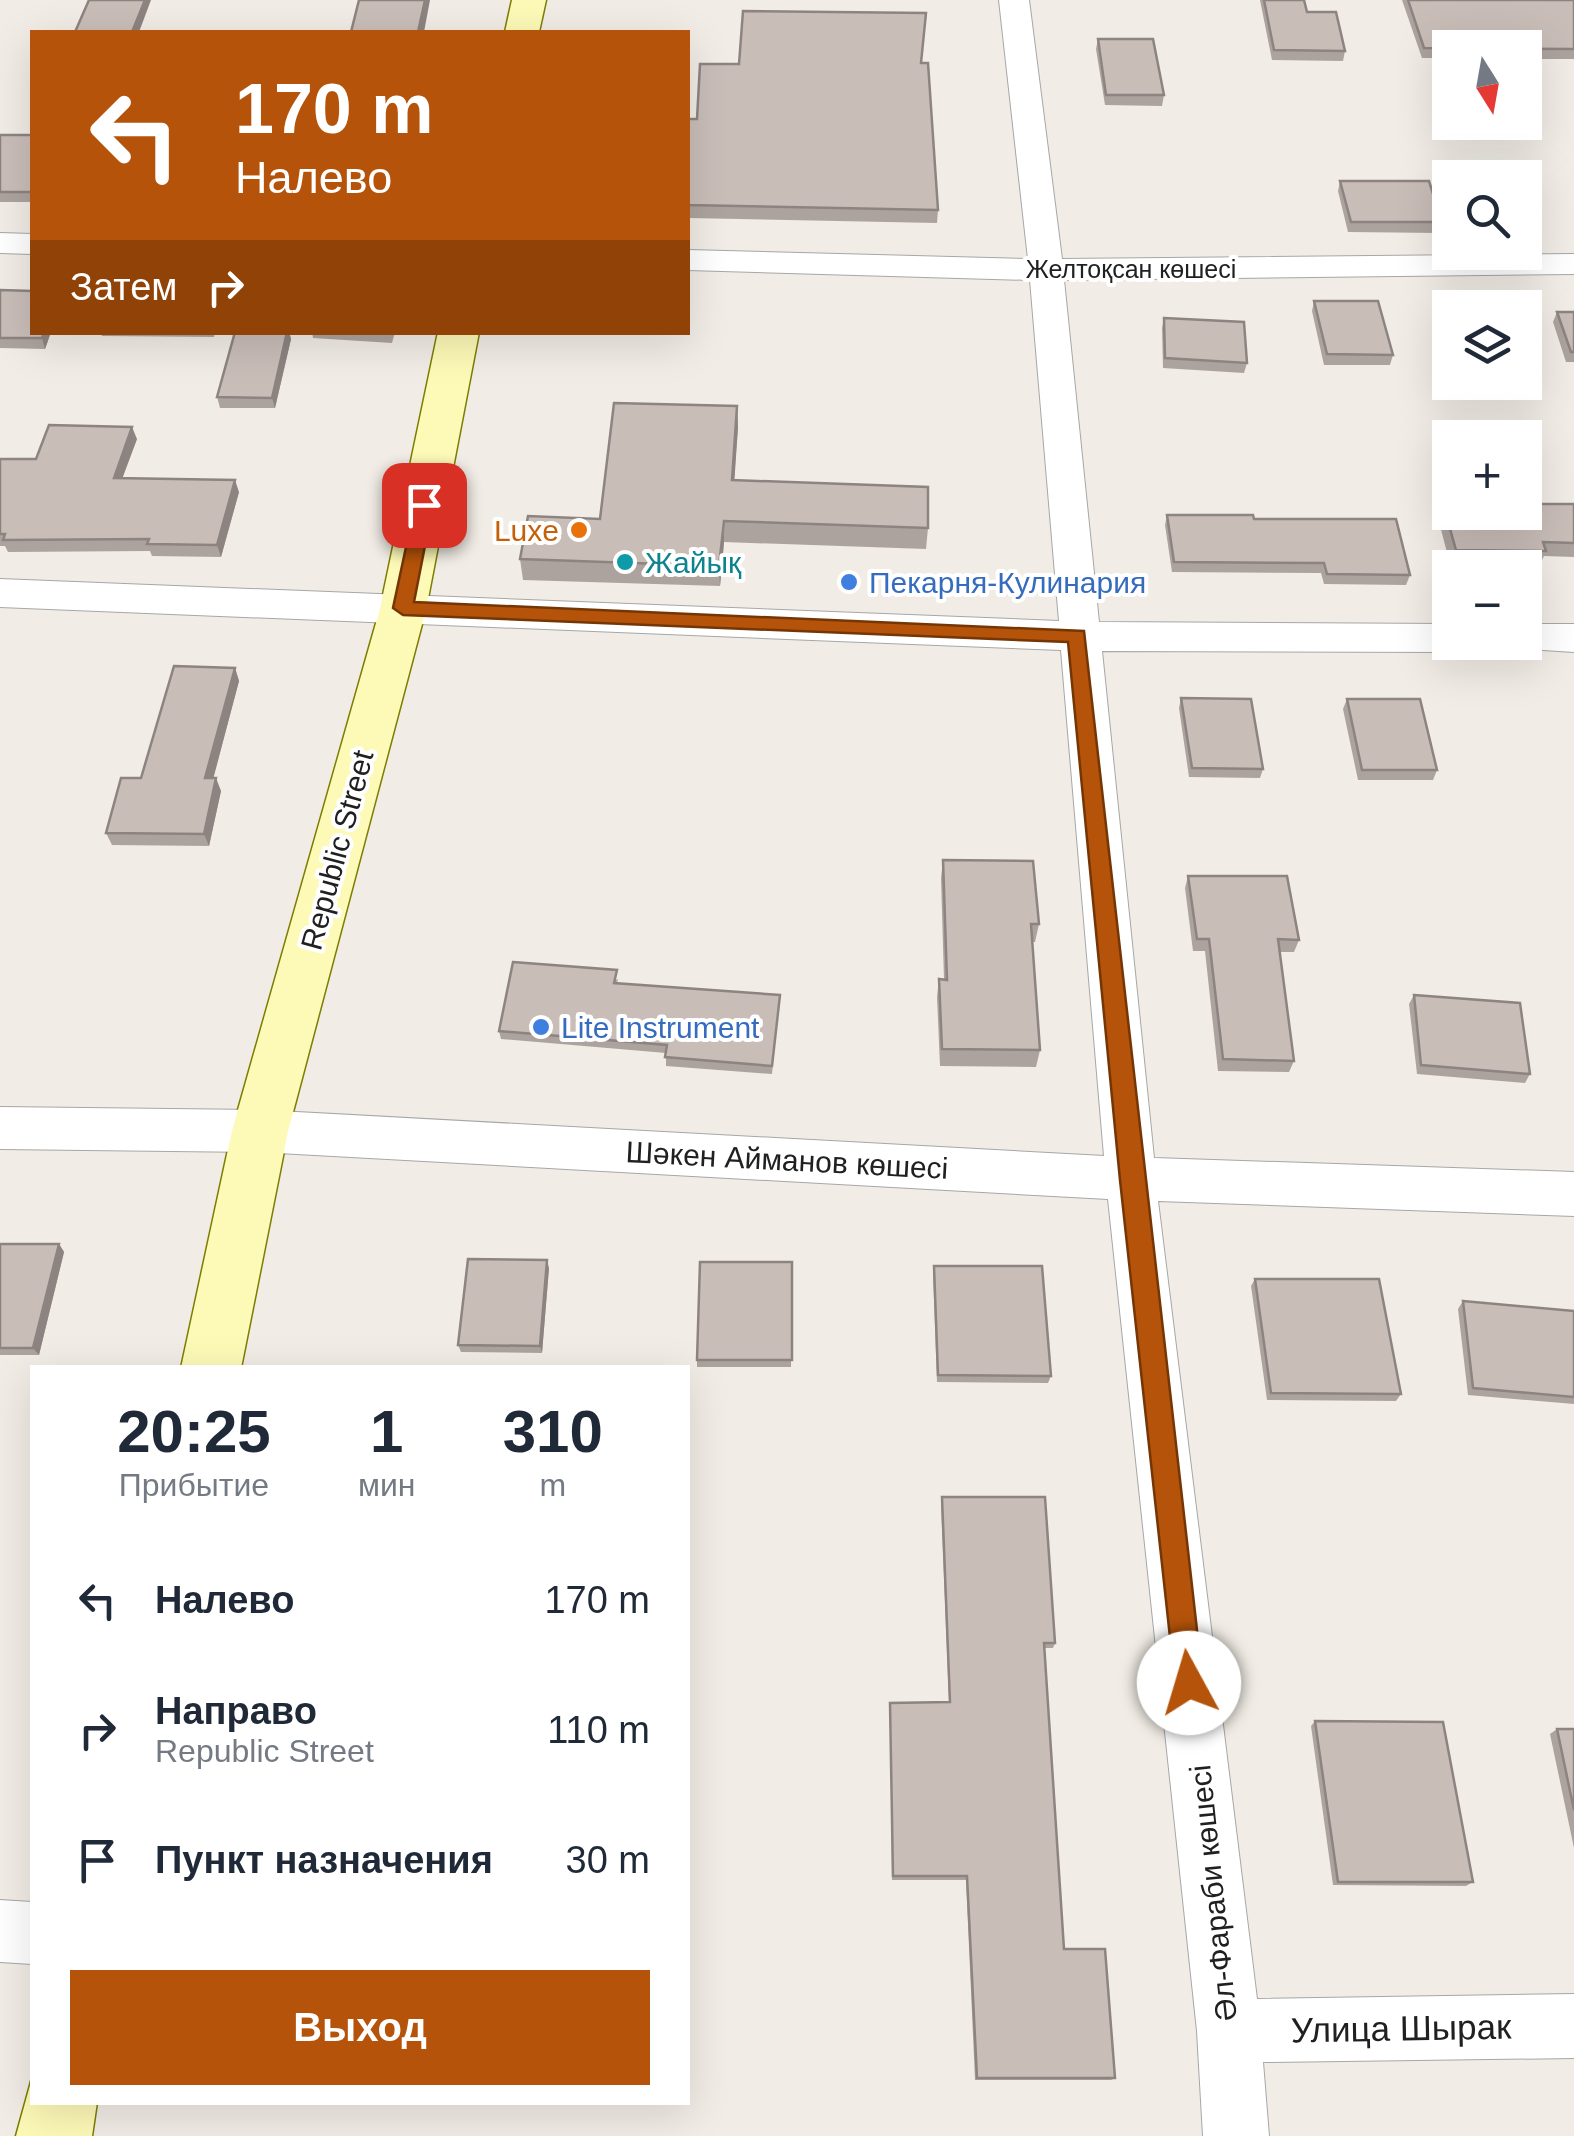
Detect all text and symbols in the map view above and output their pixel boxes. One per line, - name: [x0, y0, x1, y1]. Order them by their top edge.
- north arrow: [1432, 30, 1542, 140]
- map controls: [1432, 30, 1542, 660]
- icon: left: [70, 70, 200, 200]
- text: 170 m: [235, 70, 433, 148]
- text: Налево: [235, 152, 392, 203]
- button: search: [1432, 160, 1542, 270]
- street label: Желтоқсан көшесі: [1026, 255, 1236, 283]
- icon: right: [198, 260, 253, 315]
- text: Затем: [70, 266, 178, 308]
- button: layers: [1432, 290, 1542, 400]
- button: +: [1432, 420, 1542, 530]
- pin: [382, 463, 467, 548]
- icon: arrive: [397, 478, 452, 533]
- place label: Luxe: [494, 514, 559, 547]
- marker: Luxe: [568, 519, 590, 541]
- place label: Жайық: [645, 546, 742, 579]
- button: −: [1432, 550, 1542, 660]
- marker: Жайық: [614, 551, 636, 573]
- place label: Пекарня-Кулинария: [869, 566, 1146, 599]
- marker: Пекарня-Кулинария: [838, 571, 860, 593]
- street label: Republic Street: [295, 746, 380, 953]
- place label: Lite Instrument: [561, 1011, 760, 1044]
- marker: Lite Instrument: [530, 1016, 552, 1038]
- street label: Шәкен Айманов көшесі: [625, 1135, 949, 1185]
- text: 20:25: [117, 1398, 271, 1465]
- text: 1: [370, 1398, 403, 1465]
- text: 310: [503, 1398, 603, 1465]
- text: Прибытие: [119, 1467, 269, 1503]
- text: мин: [358, 1467, 415, 1503]
- text: m: [539, 1467, 566, 1503]
- icon: left: [70, 1573, 125, 1628]
- text: Налево: [155, 1579, 294, 1621]
- text: 170 m: [544, 1579, 650, 1621]
- position arrow: [1137, 1631, 1241, 1735]
- text: Направо: [155, 1690, 317, 1732]
- icon: right: [70, 1703, 125, 1758]
- text: 110 m: [547, 1709, 650, 1751]
- text: Republic Street: [155, 1733, 374, 1769]
- street label: Әл-Фараби көшесі: [1183, 1763, 1243, 2023]
- icon: arrive: [70, 1833, 125, 1888]
- text: Пункт назначения: [155, 1839, 493, 1881]
- text: 30 m: [566, 1839, 650, 1881]
- button: Выход: [70, 1970, 650, 2085]
- street label: Улица Шырак: [1290, 2007, 1512, 2049]

